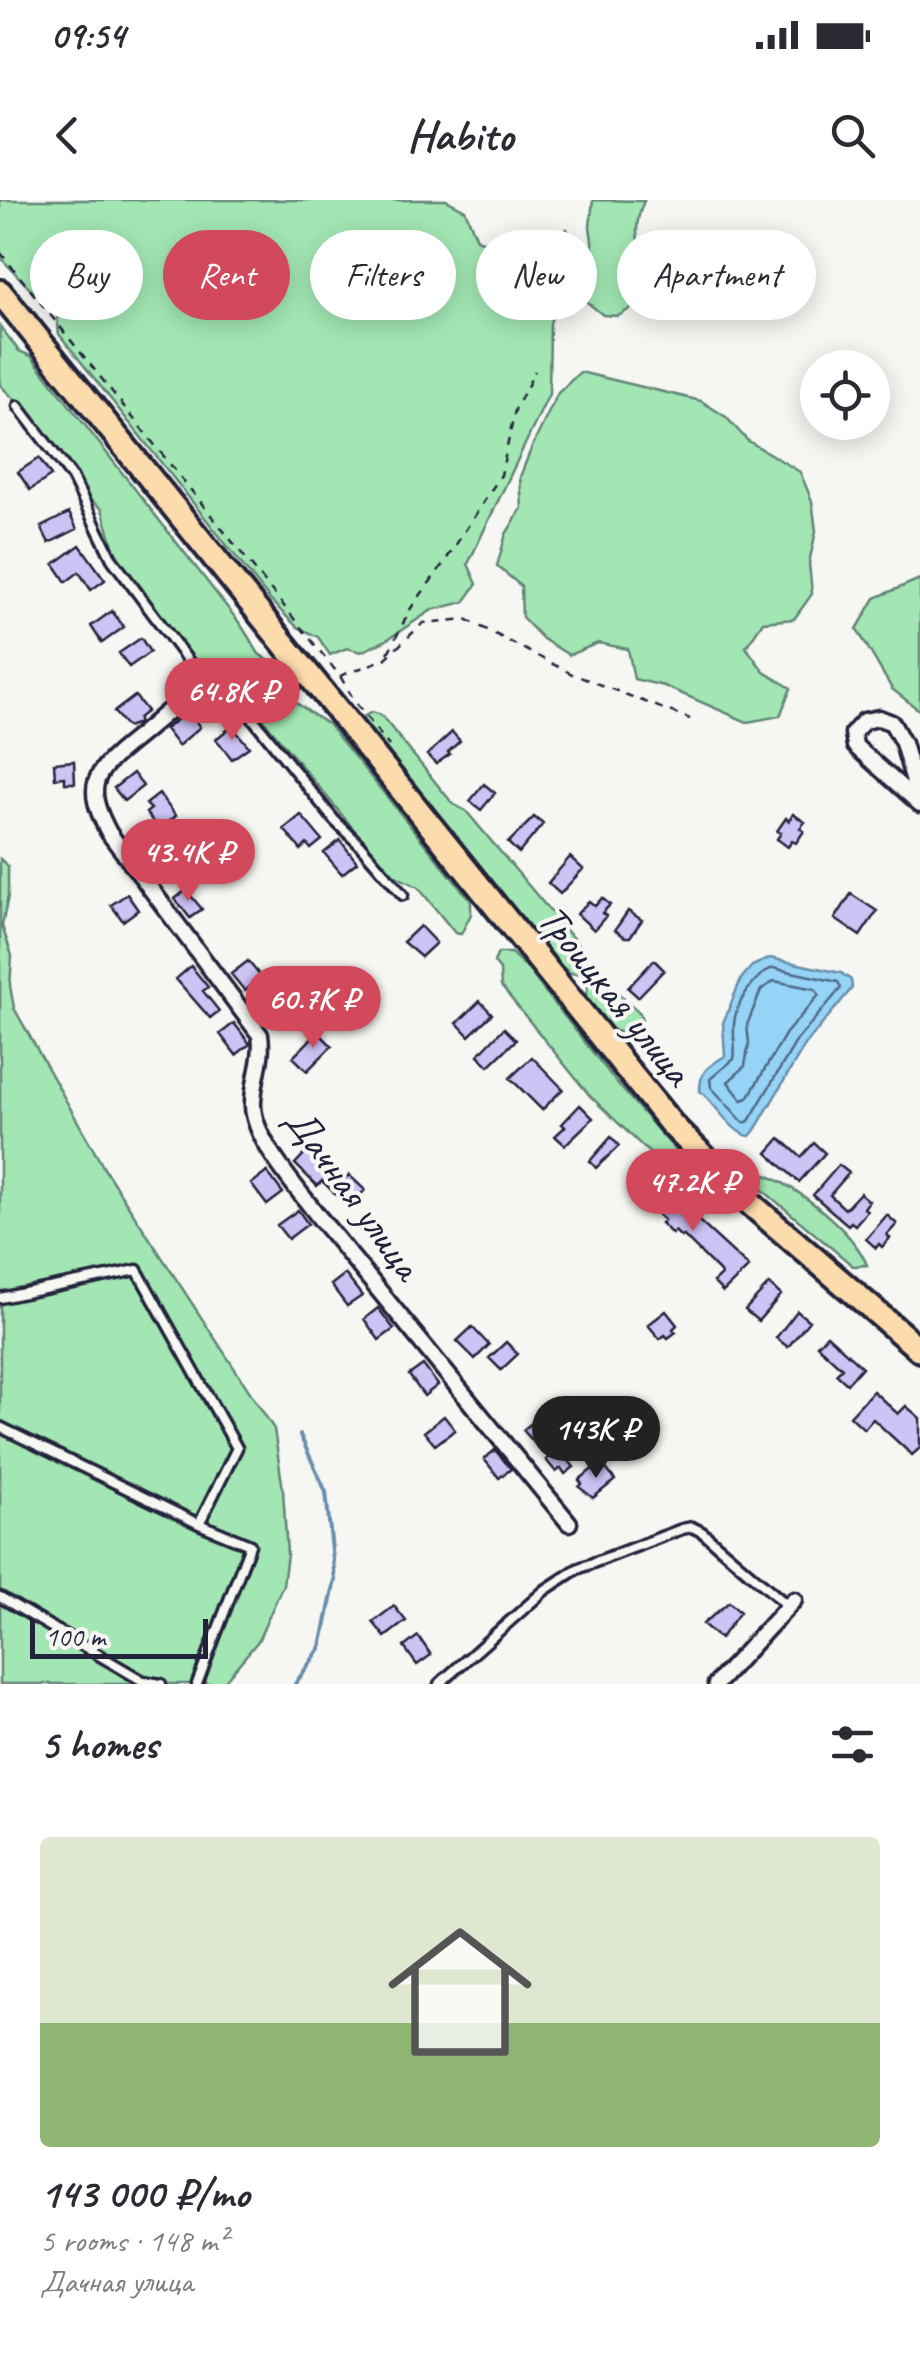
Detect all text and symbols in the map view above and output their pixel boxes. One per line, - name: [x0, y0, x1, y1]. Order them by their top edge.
- text: 09:54: [50, 12, 125, 59]
- text: Habito: [407, 107, 513, 164]
- icon: back: [40, 108, 95, 163]
- icon: search: [825, 108, 880, 163]
- chip: Buy: [30, 230, 143, 320]
- chip: Rent: [163, 230, 290, 320]
- chip: Filters: [310, 230, 456, 320]
- chip: New: [476, 230, 597, 320]
- chip: Apartment: [617, 230, 816, 320]
- map controls: [800, 350, 890, 440]
- button: locate: [800, 350, 890, 440]
- pin: 64.8K ₽: [140, 658, 324, 743]
- text: 64.8K ₽: [187, 670, 277, 711]
- pin: 43.4K ₽: [96, 819, 280, 904]
- text: 43.4K ₽: [143, 831, 233, 872]
- street label: Троицкая улица: [526, 894, 706, 1098]
- pin: 60.7K ₽: [221, 966, 405, 1051]
- text: 60.7K ₽: [268, 978, 358, 1019]
- street label: Дачная улица: [273, 1096, 436, 1293]
- pin: 47.2K ₽: [601, 1149, 785, 1234]
- text: 47.2K ₽: [648, 1161, 738, 1202]
- pin: 143K ₽: [515, 1396, 677, 1481]
- text: 143K ₽: [554, 1408, 638, 1449]
- scale bar: [30, 1614, 208, 1658]
- text: 100 m: [45, 1619, 105, 1654]
- icon: filters: [825, 1717, 880, 1772]
- text: 5 homes: [40, 1718, 158, 1771]
- icon: home: [370, 1902, 550, 2082]
- text: 143 000 ₽/mo: [40, 2167, 249, 2220]
- text: 5 rooms · 148 m²: [40, 2220, 227, 2261]
- text: Дачная улица: [40, 2261, 193, 2302]

